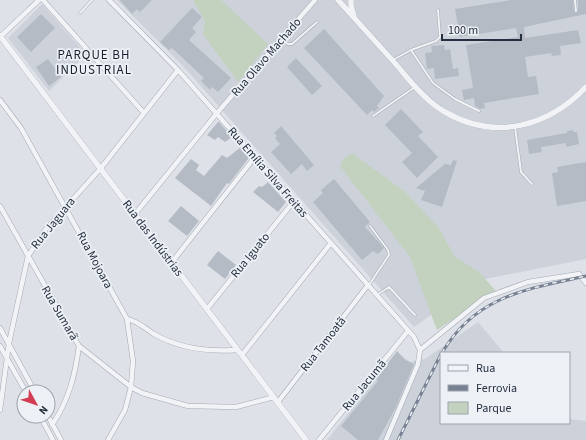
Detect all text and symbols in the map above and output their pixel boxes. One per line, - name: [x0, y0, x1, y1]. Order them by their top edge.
- street label: Rua Olavo Machado: [227, 14, 305, 100]
- scale bar: [442, 16, 521, 42]
- text: 100 m: [448, 22, 478, 39]
- district label: PARQUE BH INDUSTRIAL: [56, 46, 132, 79]
- street label: Rua Emília Silva Freitas: [223, 123, 312, 221]
- street label: Rua Jaguara: [27, 194, 80, 253]
- street label: Rua das Indústrias: [118, 196, 187, 280]
- street label: Rua Mojoara: [72, 229, 117, 292]
- street label: Rua Iguato: [227, 229, 274, 282]
- street label: Rua Sumarã: [37, 283, 82, 344]
- street label: Rua Tamoatã: [297, 313, 350, 375]
- legend: [440, 352, 570, 424]
- street label: Rua Jacumã: [338, 356, 390, 415]
- text: Rua: [476, 360, 495, 377]
- text: Ferrovia: [476, 380, 517, 397]
- north arrow: [16, 384, 56, 424]
- text: Parque: [476, 400, 512, 417]
- text: N: [35, 402, 51, 418]

